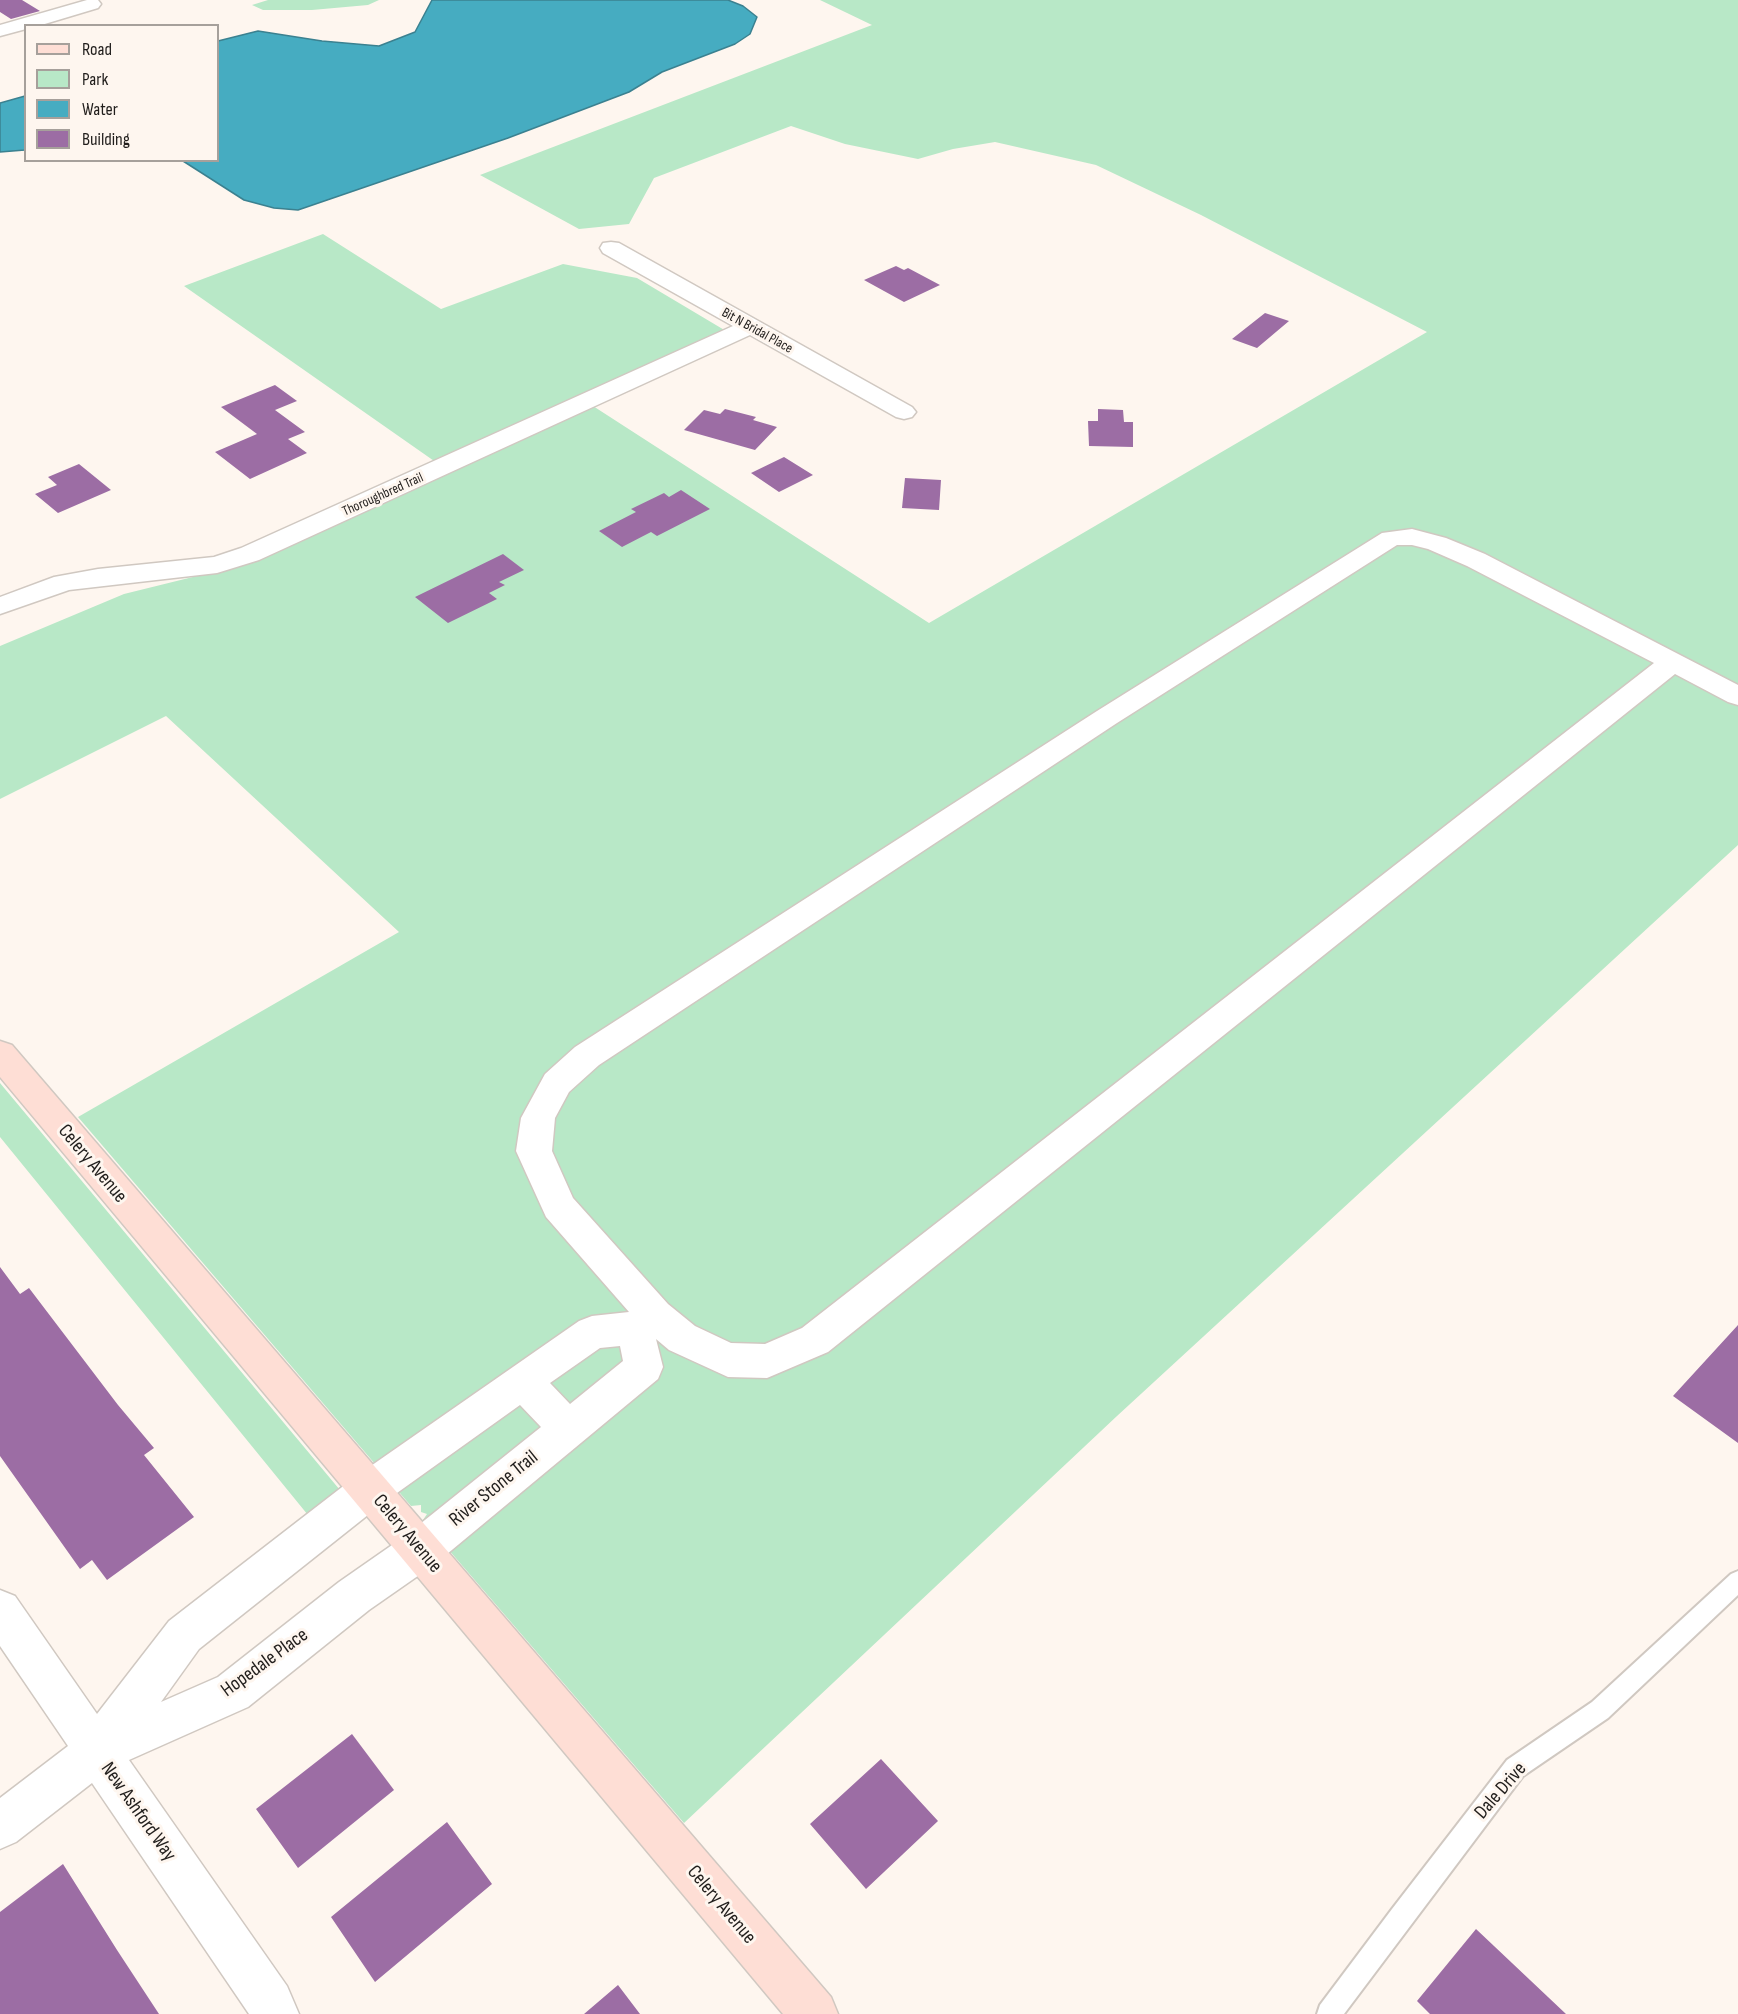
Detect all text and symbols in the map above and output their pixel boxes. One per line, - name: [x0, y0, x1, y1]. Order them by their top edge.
- legend: [24, 24, 219, 162]
- text: Road: [82, 39, 112, 60]
- text: Park: [82, 69, 108, 90]
- text: Water: [82, 99, 118, 120]
- text: Building: [82, 129, 130, 150]
- street label: Bit N Bridal Place: [719, 305, 795, 357]
- street label: Thoroughbred Trail: [340, 470, 426, 520]
- street label: Celery Avenue: [52, 1120, 132, 1208]
- street label: River Stone Trail: [445, 1446, 543, 1532]
- street label: Celery Avenue: [367, 1490, 447, 1578]
- street label: Hopedale Place: [217, 1623, 313, 1703]
- street label: New Ashford Way: [95, 1758, 181, 1866]
- street label: Dale Drive: [1470, 1758, 1532, 1824]
- street label: Celery Avenue: [681, 1861, 761, 1949]

